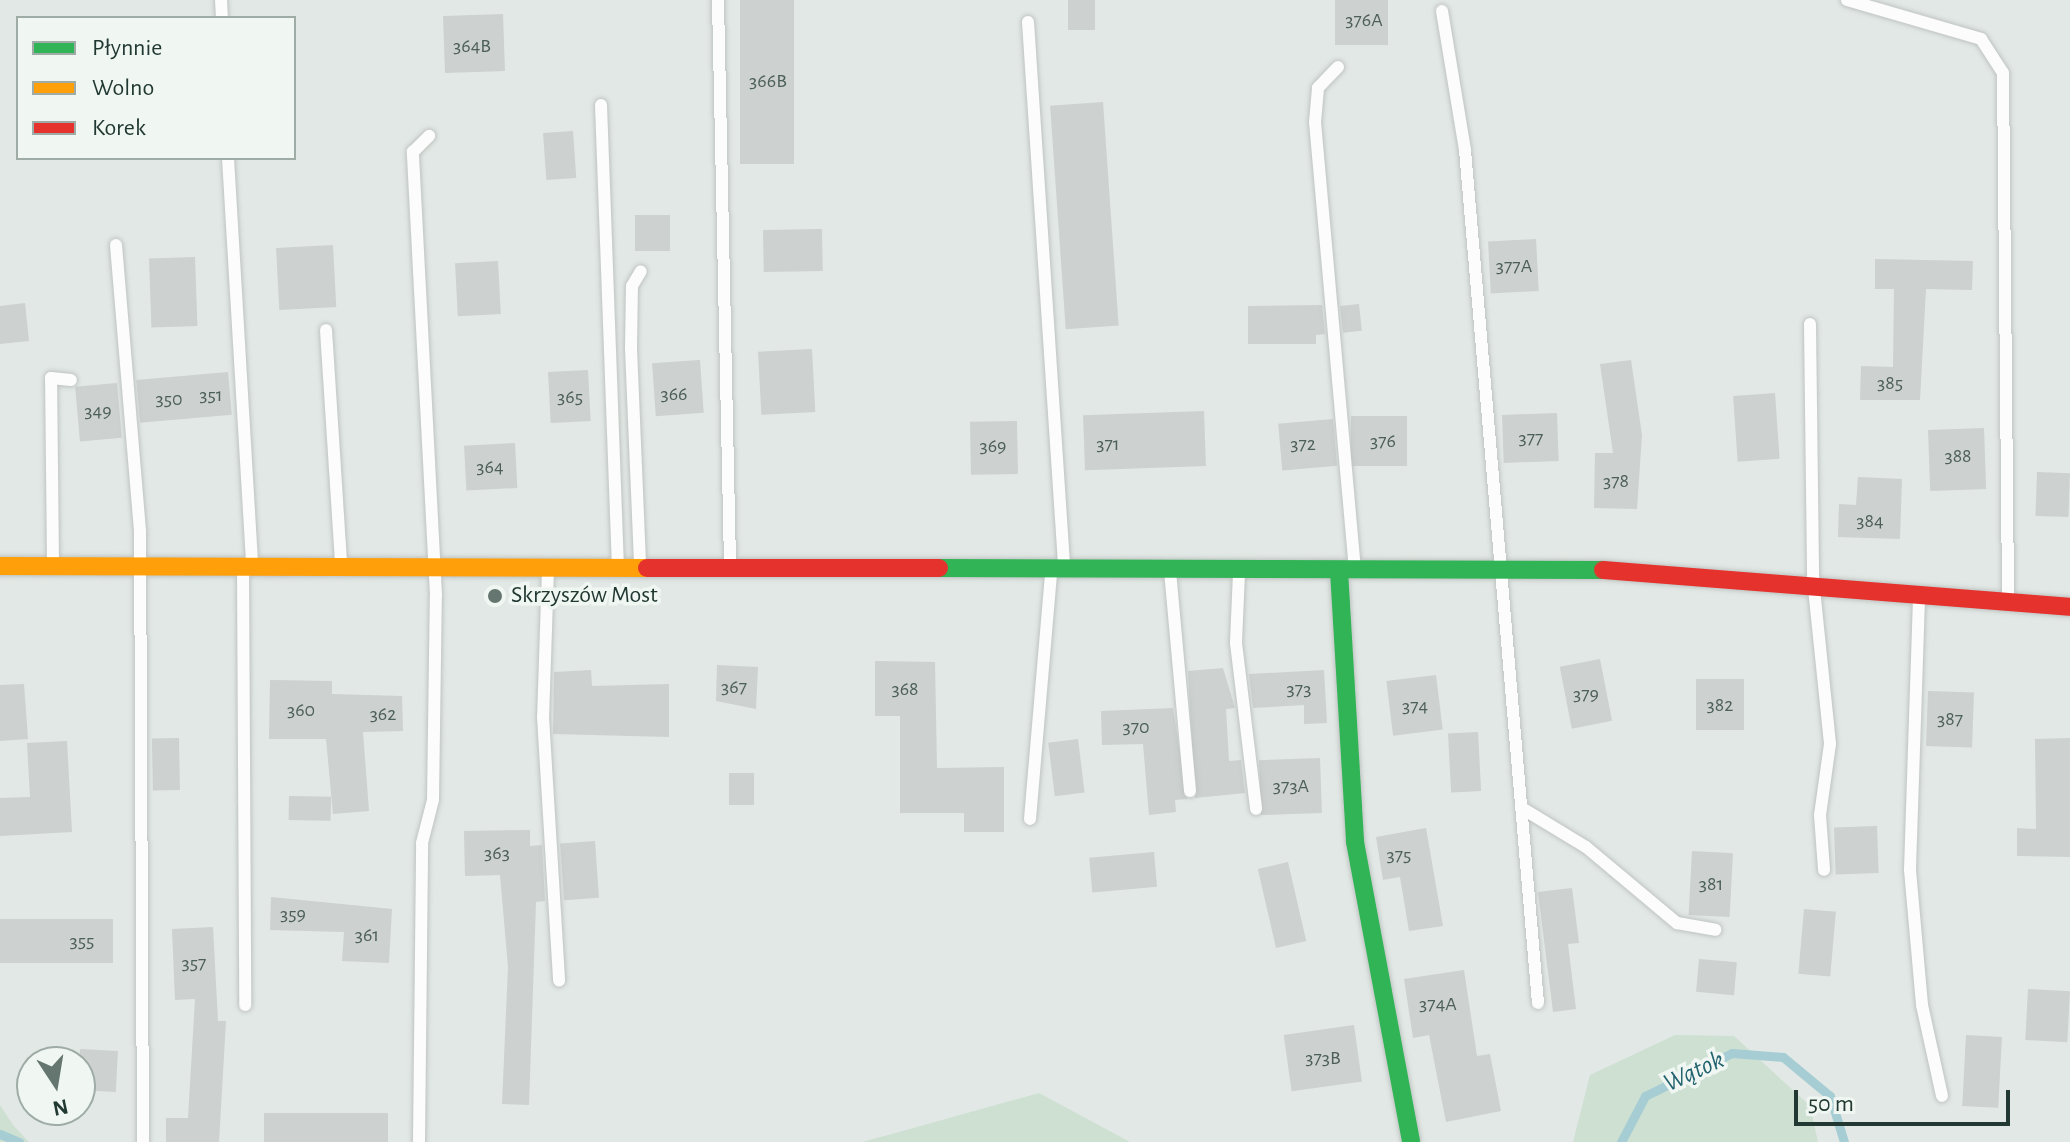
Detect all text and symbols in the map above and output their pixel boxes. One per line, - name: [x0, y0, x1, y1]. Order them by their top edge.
- house number: 376A: [1345, 8, 1383, 32]
- legend: [16, 16, 296, 160]
- house number: 364B: [453, 34, 491, 58]
- text: Płynnie: [92, 36, 162, 60]
- house number: 366B: [749, 69, 787, 93]
- text: Wolno: [92, 76, 154, 100]
- text: Korek: [92, 116, 146, 140]
- house number: 377A: [1496, 254, 1532, 278]
- house number: 385: [1877, 371, 1903, 395]
- house number: 366: [660, 382, 688, 406]
- house number: 351: [199, 383, 223, 407]
- house number: 365: [557, 385, 583, 409]
- house number: 350: [155, 387, 183, 411]
- house number: 349: [84, 399, 112, 423]
- house number: 377: [1519, 426, 1543, 450]
- house number: 376: [1370, 429, 1396, 453]
- house number: 371: [1096, 432, 1120, 456]
- house number: 372: [1290, 432, 1316, 456]
- house number: 369: [979, 434, 1007, 458]
- house number: 388: [1944, 444, 1972, 468]
- house number: 364: [476, 455, 504, 479]
- house number: 378: [1603, 469, 1629, 493]
- house number: 384: [1856, 509, 1884, 533]
- place label: Skrzyszów Most: [511, 582, 658, 610]
- marker: Skrzyszów Most: [486, 587, 504, 605]
- house number: 367: [721, 675, 747, 699]
- house number: 368: [891, 677, 919, 701]
- house number: 373: [1287, 677, 1311, 701]
- house number: 379: [1573, 682, 1599, 706]
- house number: 382: [1707, 693, 1733, 717]
- house number: 374: [1402, 694, 1428, 718]
- house number: 360: [287, 698, 315, 722]
- house number: 362: [370, 702, 396, 726]
- house number: 387: [1937, 707, 1963, 731]
- house number: 370: [1122, 715, 1150, 739]
- house number: 373A: [1273, 774, 1309, 798]
- house number: 363: [484, 841, 510, 865]
- house number: 375: [1387, 843, 1411, 867]
- house number: 381: [1699, 872, 1723, 896]
- house number: 359: [280, 902, 306, 926]
- house number: 361: [355, 923, 379, 947]
- house number: 355: [70, 929, 94, 953]
- house number: 357: [182, 951, 206, 975]
- house number: 374A: [1419, 992, 1457, 1016]
- water label: Wątok: [1659, 1045, 1729, 1099]
- north arrow: [16, 1046, 96, 1126]
- house number: 373B: [1305, 1046, 1341, 1070]
- scale bar: [1798, 1074, 2014, 1124]
- text: 50 m: [1808, 1092, 1854, 1116]
- text: N: [51, 1095, 70, 1120]

